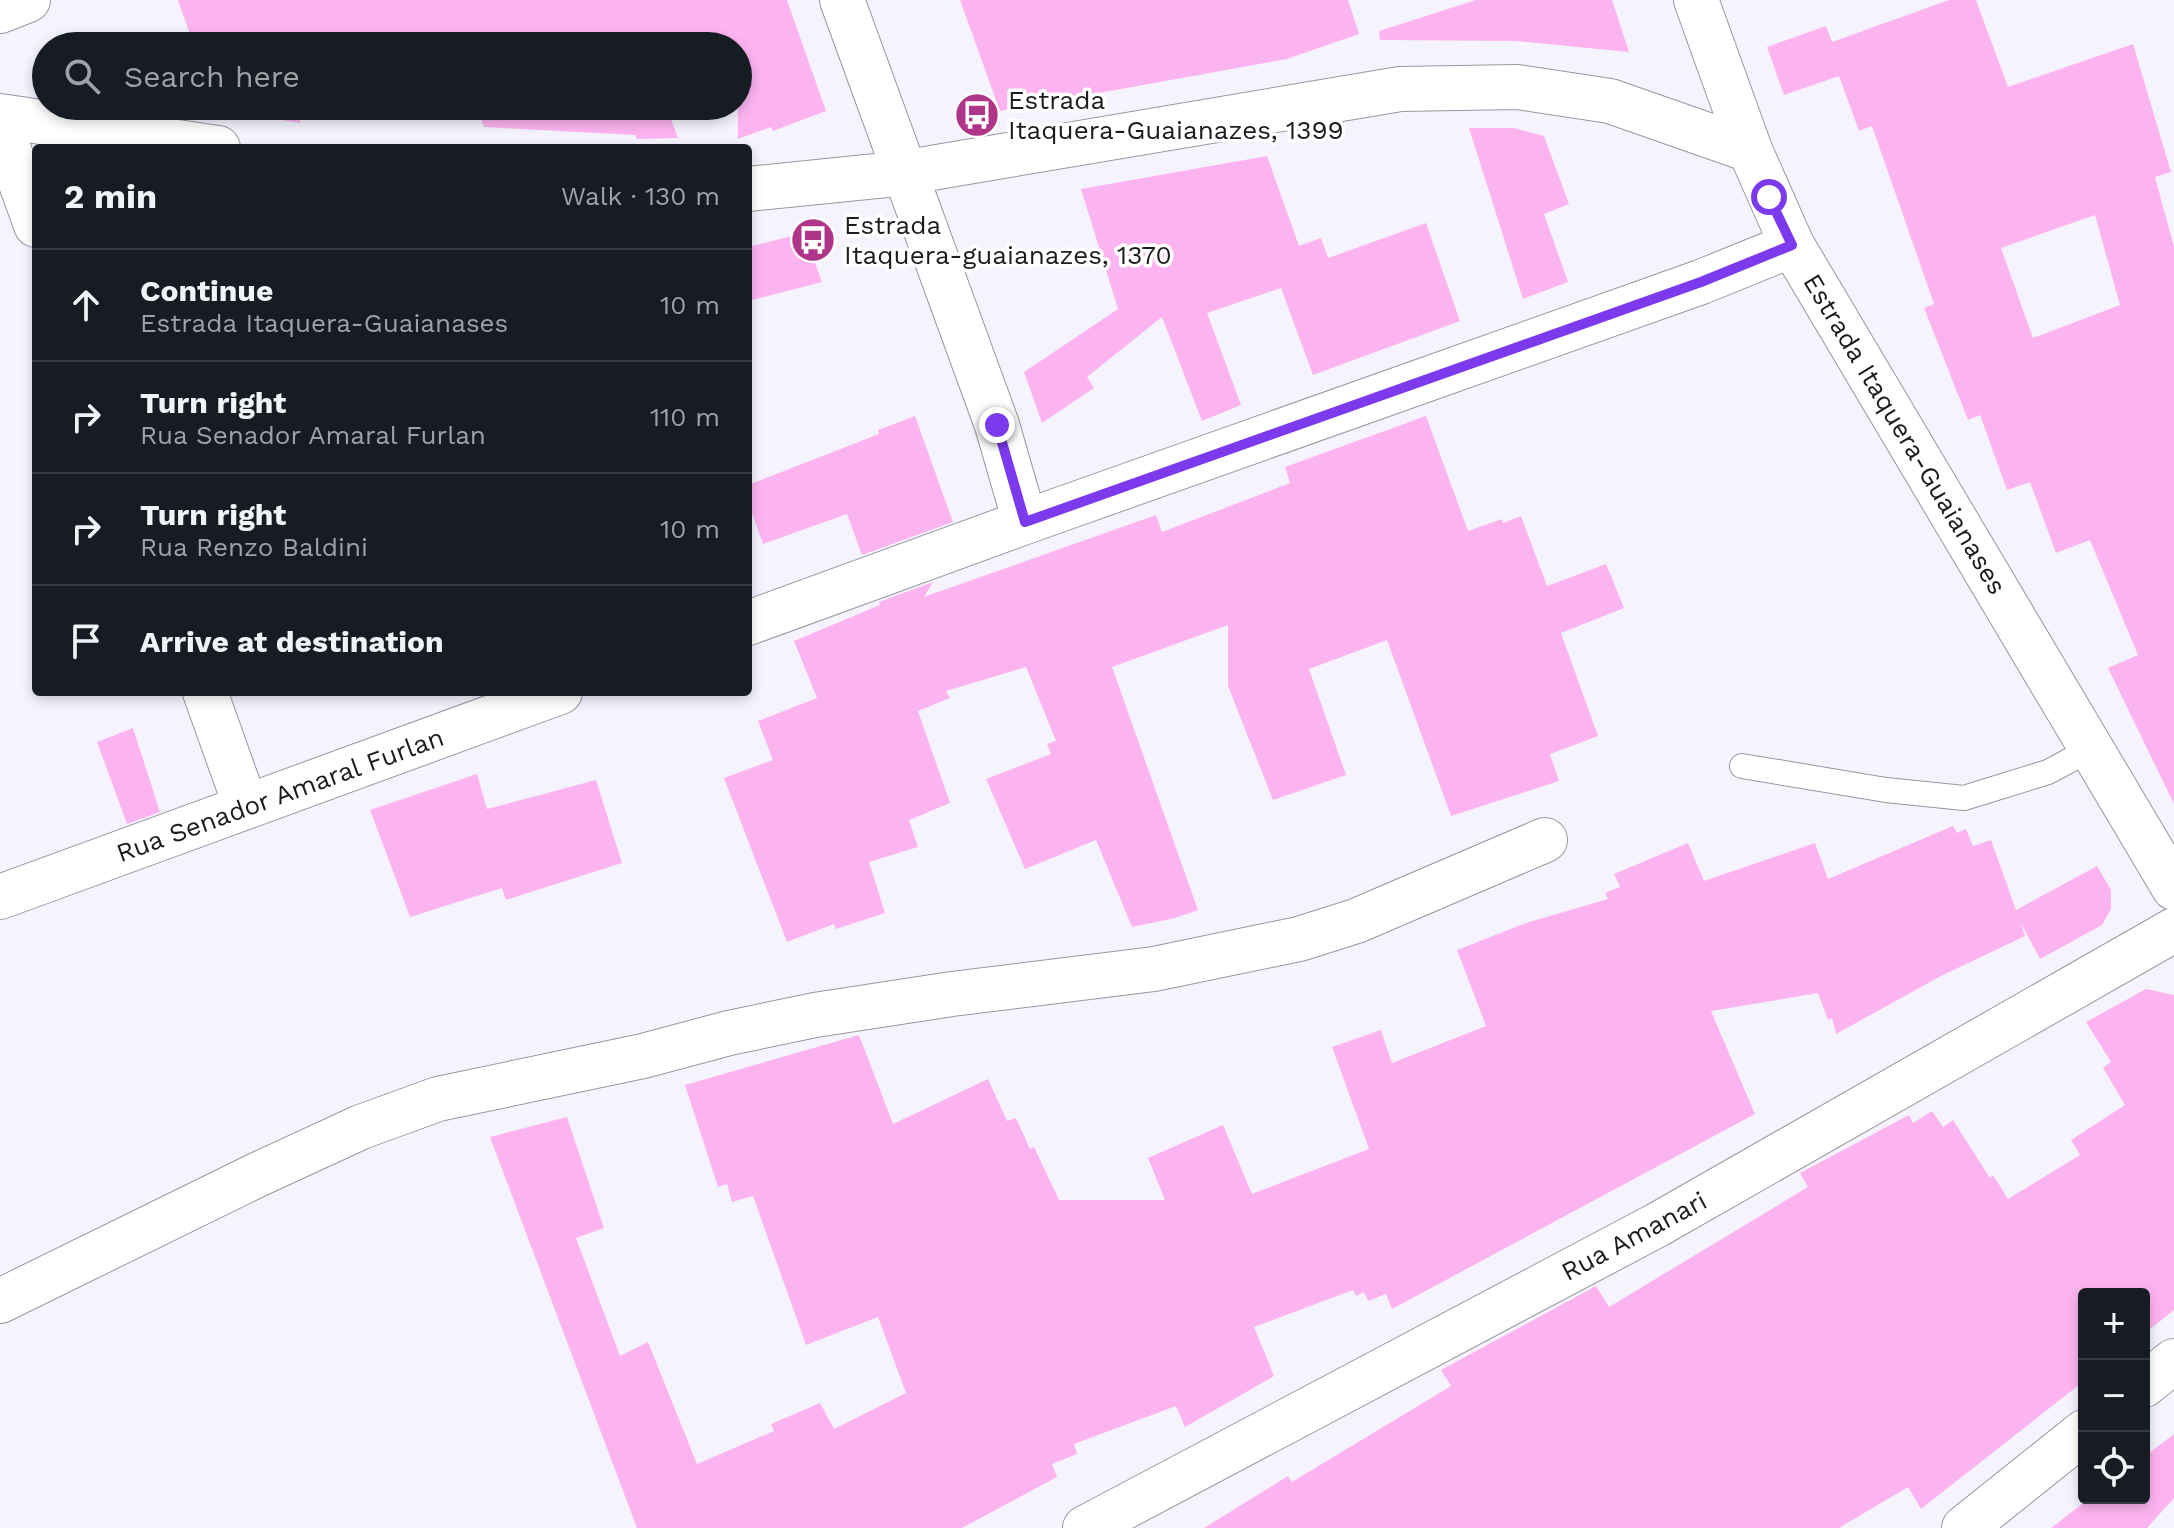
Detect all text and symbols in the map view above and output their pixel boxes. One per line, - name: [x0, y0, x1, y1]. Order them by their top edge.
- search box: [32, 32, 752, 120]
- icon: search: [60, 54, 104, 98]
- text: Search here: [124, 59, 300, 94]
- place label: Estrada Itaquera-Guaianazes, 1399: [1008, 85, 1343, 145]
- bus stop icon: Estrada Itaquera-Guaianazes, 1399: [953, 91, 1001, 139]
- text: 2 min: [64, 176, 157, 216]
- route start: [1751, 179, 1787, 215]
- text: Walk · 130 m: [561, 181, 720, 211]
- place label: Estrada Itaquera-guaianazes, 1370: [844, 210, 1172, 270]
- bus stop icon: Estrada Itaquera-guaianazes, 1370: [789, 216, 837, 264]
- street label: Estrada Itaquera-Guaianases: [1797, 268, 2013, 600]
- text: Continue: [140, 273, 273, 308]
- icon: ahead: [64, 283, 108, 327]
- text: 10 m: [660, 290, 720, 320]
- text: Estrada Itaquera-Guaianases: [140, 308, 508, 338]
- text: Turn right: [140, 385, 286, 420]
- icon: right: [64, 395, 108, 439]
- text: 110 m: [650, 402, 720, 432]
- route end: [979, 407, 1015, 443]
- text: Rua Senador Amaral Furlan: [140, 420, 486, 450]
- text: Turn right: [140, 497, 286, 532]
- icon: right: [64, 507, 108, 551]
- text: 10 m: [660, 514, 720, 544]
- text: Rua Renzo Baldini: [140, 532, 368, 562]
- icon: arrive: [64, 619, 108, 663]
- text: Arrive at destination: [140, 624, 444, 659]
- street label: Rua Senador Amaral Furlan: [112, 722, 448, 868]
- street label: Rua Amanari: [1556, 1185, 1712, 1287]
- map controls: [2078, 1288, 2150, 1504]
- button: +: [2078, 1288, 2150, 1360]
- button: −: [2078, 1360, 2150, 1432]
- button: locate: [2078, 1432, 2150, 1504]

